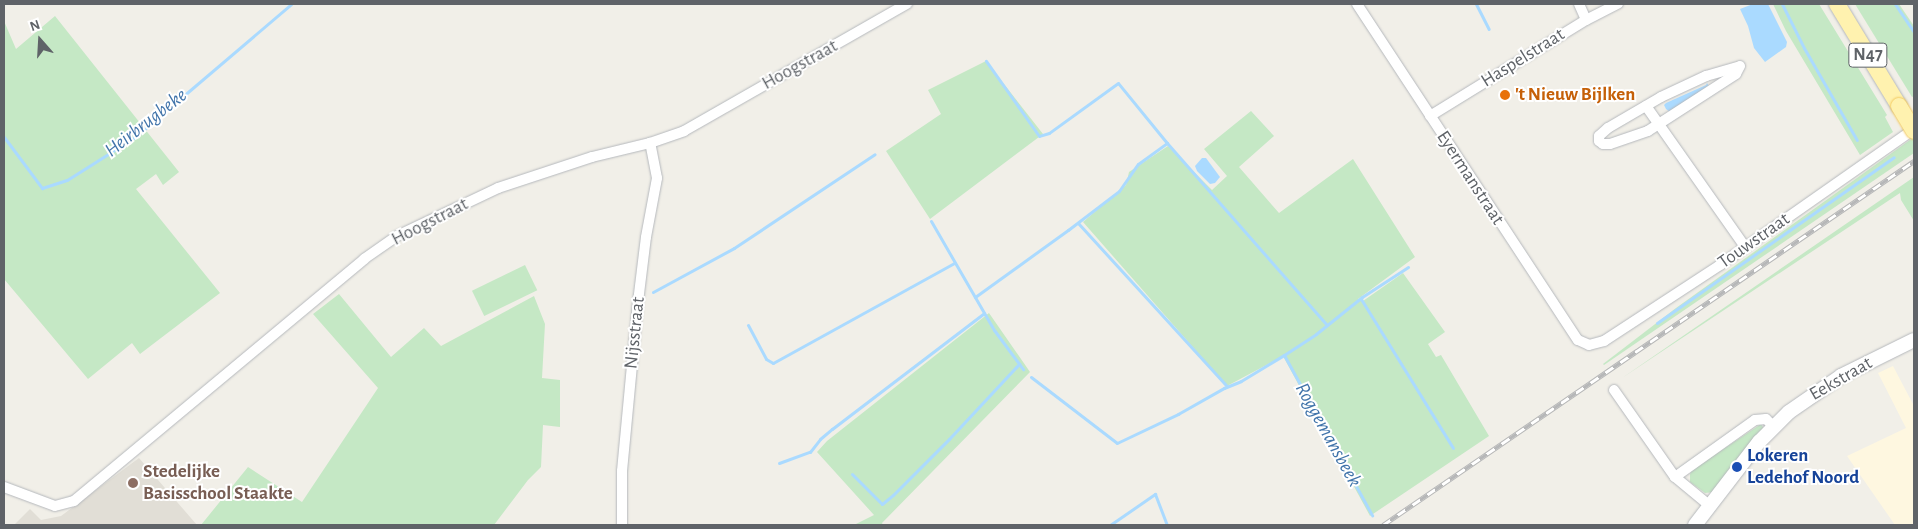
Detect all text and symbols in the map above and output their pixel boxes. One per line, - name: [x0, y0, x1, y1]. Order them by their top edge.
- north arrow: [15, 15, 65, 65]
- text: N: [28, 18, 42, 34]
- street label: Haspelstraat: [1477, 23, 1569, 93]
- street label: Hoogstraat: [758, 35, 842, 95]
- road number: N47: [1848, 40, 1888, 70]
- water label: Heirbrugbeke: [100, 83, 192, 163]
- place label: 't Nieuw Bijlken: [1515, 84, 1635, 106]
- marker: 't Nieuw Bijlken: [1499, 89, 1511, 101]
- street label: Eyermanstraat: [1431, 127, 1509, 229]
- street label: Hoogstraat: [388, 193, 472, 251]
- street label: Touwstraat: [1714, 208, 1794, 274]
- street label: Nijsstraat: [620, 296, 650, 370]
- street label: Eekstraat: [1806, 352, 1876, 406]
- water label: Roggemansbeek: [1290, 379, 1366, 491]
- place label: Lokeren Ledehof Noord: [1747, 445, 1859, 489]
- place label: Stedelijke Basisschool Staakte: [143, 461, 293, 505]
- marker: Lokeren Ledehof Noord: [1731, 461, 1743, 473]
- marker: Stedelijke Basisschool Staakte: [127, 477, 139, 489]

